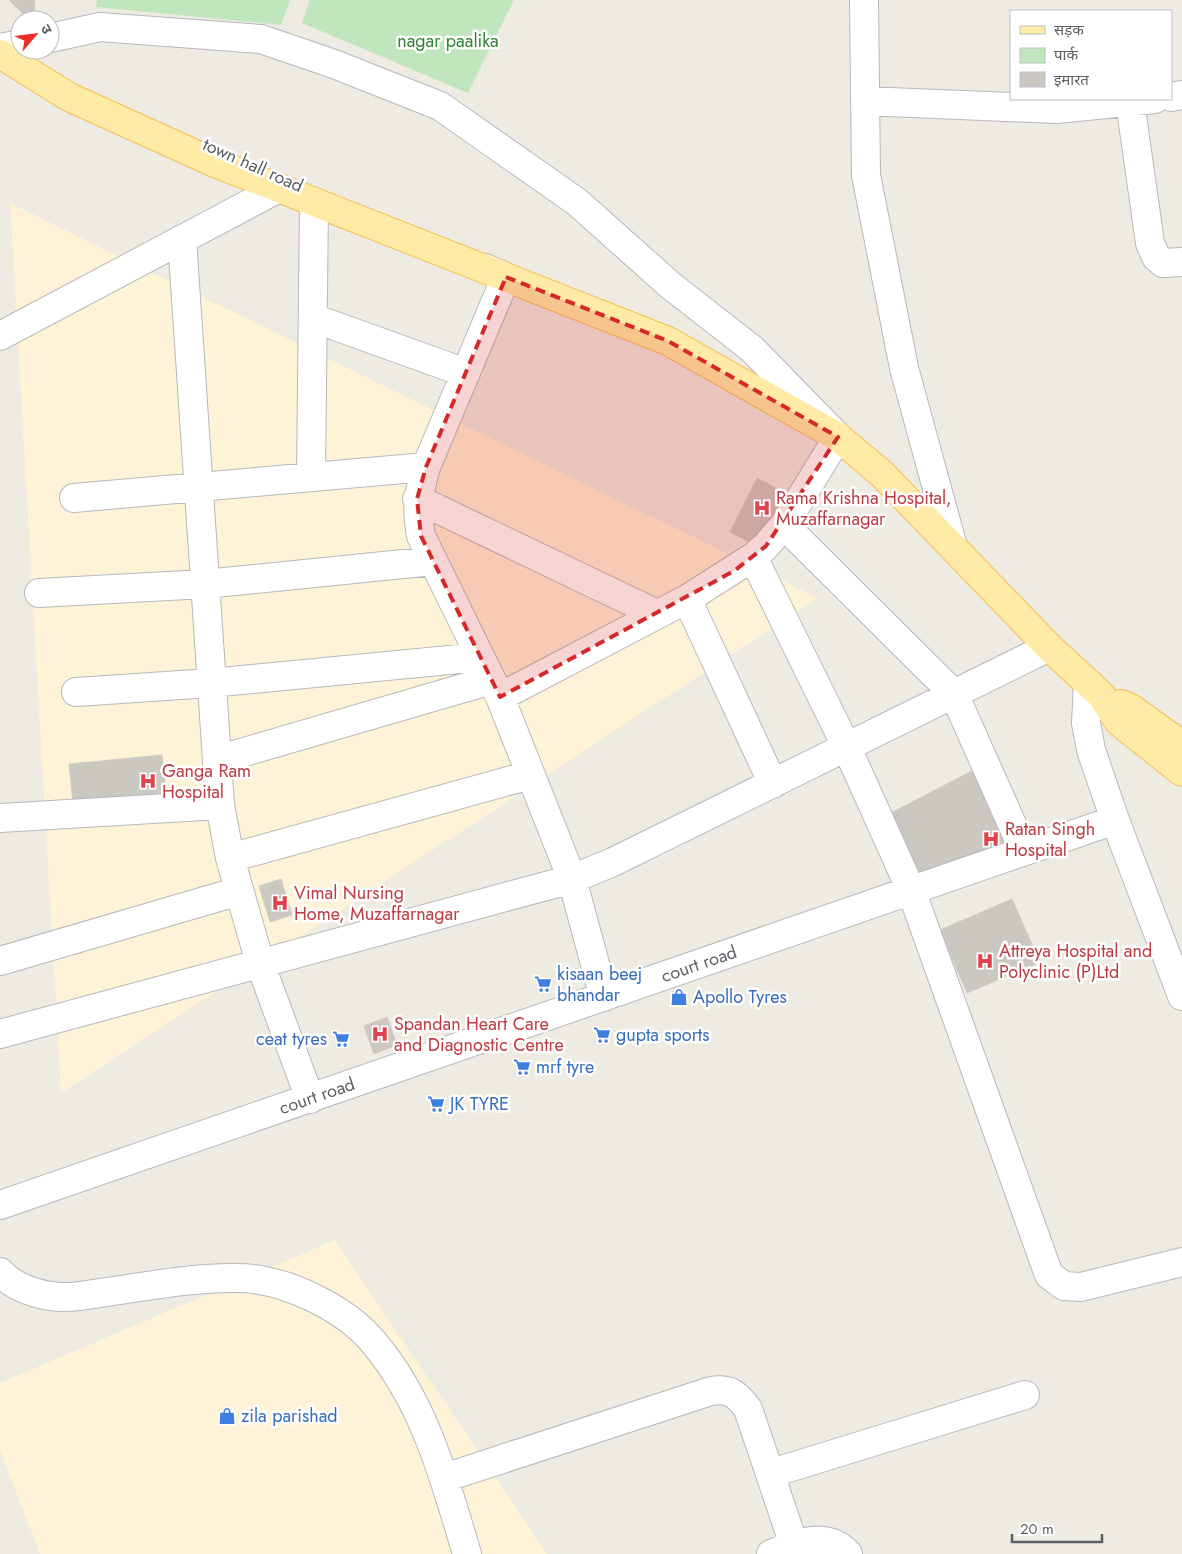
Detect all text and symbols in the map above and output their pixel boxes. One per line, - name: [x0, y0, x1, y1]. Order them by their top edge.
- north arrow: [10, 10, 60, 60]
- legend: [1010, 10, 1172, 100]
- text: सड़क: [1054, 19, 1084, 41]
- text: उ: [36, 21, 58, 38]
- park label: nagar paalika: [397, 28, 499, 54]
- text: पार्क: [1054, 44, 1078, 66]
- text: इमारत: [1054, 69, 1089, 91]
- street label: town hall road: [199, 131, 307, 199]
- place label: Rama Krishna Hospital, Muzaffarnagar: [776, 485, 952, 532]
- hospital icon: Rama Krishna Hospital, Muzaffarnagar: [752, 498, 772, 518]
- place label: Ganga Ram Hospital: [162, 758, 251, 805]
- hospital icon: Ganga Ram Hospital: [138, 771, 158, 791]
- place label: Ratan Singh Hospital: [1005, 816, 1095, 863]
- hospital icon: Ratan Singh Hospital: [981, 829, 1001, 849]
- place label: Vimal Nursing Home, Muzaffarnagar: [294, 880, 460, 927]
- hospital icon: Vimal Nursing Home, Muzaffarnagar: [270, 893, 290, 913]
- place label: Attreya Hospital and Polyclinic (P)Ltd: [999, 938, 1152, 985]
- street label: court road: [658, 939, 740, 989]
- hospital icon: Attreya Hospital and Polyclinic (P)Ltd: [975, 951, 995, 971]
- place label: kisaan beej bhandar: [557, 961, 642, 1008]
- supermarket icon: kisaan beej bhandar: [533, 974, 553, 994]
- place label: Apollo Tyres: [693, 984, 787, 1010]
- shop icon: Apollo Tyres: [669, 987, 689, 1007]
- place label: Spandan Heart Care and Diagnostic Centre: [394, 1011, 564, 1058]
- place label: gupta sports: [616, 1022, 709, 1048]
- hospital icon: Spandan Heart Care and Diagnostic Centre: [370, 1024, 390, 1044]
- supermarket icon: gupta sports: [592, 1025, 612, 1045]
- place label: ceat tyres: [256, 1026, 327, 1052]
- supermarket icon: ceat tyres: [331, 1029, 351, 1049]
- place label: mrf tyre: [536, 1054, 594, 1080]
- supermarket icon: mrf tyre: [512, 1057, 532, 1077]
- street label: court road: [276, 1071, 358, 1121]
- place label: JK TYRE: [448, 1091, 509, 1117]
- supermarket icon: JK TYRE: [426, 1094, 446, 1114]
- place label: zila parishad: [241, 1403, 338, 1429]
- shop icon: zila parishad: [217, 1406, 237, 1426]
- scale bar: [1012, 1512, 1102, 1544]
- text: 20 m: [1020, 1518, 1054, 1540]

